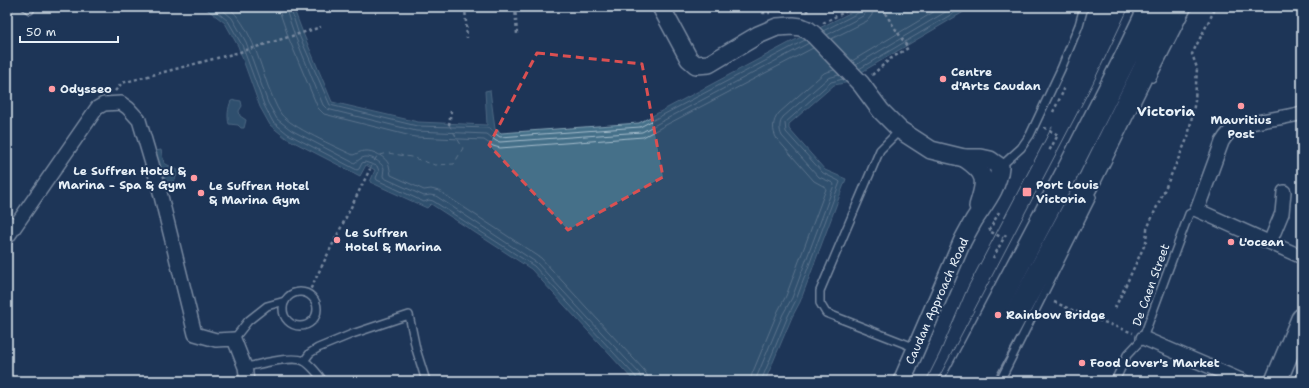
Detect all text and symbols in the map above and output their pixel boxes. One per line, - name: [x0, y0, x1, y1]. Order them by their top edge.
- scale bar: [20, 18, 118, 44]
- text: 50 m: [26, 24, 56, 40]
- place label: Centre d'Arts Caudan: [951, 64, 1041, 94]
- marker: Centre d'Arts Caudan: [938, 74, 948, 84]
- place label: Odysseo: [60, 81, 112, 97]
- marker: Odysseo: [47, 84, 57, 94]
- marker: Mauritius Post: [1236, 101, 1246, 111]
- district label: Victoria: [1137, 102, 1196, 120]
- place label: Mauritius Post: [1210, 112, 1272, 142]
- place label: Le Suffren Hotel & Marina - Spa & Gym: [58, 163, 187, 193]
- marker: Le Suffren Hotel & Marina - Spa & Gym: [189, 173, 199, 183]
- place label: Port Louis Victoria: [1036, 177, 1099, 207]
- place label: Le Suffren Hotel & Marina Gym: [209, 178, 309, 208]
- marker: Port Louis Victoria: [1021, 186, 1033, 198]
- marker: Le Suffren Hotel & Marina Gym: [196, 188, 206, 198]
- place label: Le Suffren Hotel & Marina: [345, 225, 442, 255]
- place label: L'ocean: [1239, 234, 1284, 250]
- marker: Le Suffren Hotel & Marina: [332, 235, 342, 245]
- street label: Caudan Approach Road: [902, 235, 972, 367]
- marker: L'ocean: [1226, 237, 1236, 247]
- street label: De Caen Street: [1129, 242, 1173, 328]
- place label: Rainbow Bridge: [1006, 307, 1105, 323]
- marker: Rainbow Bridge: [993, 310, 1003, 320]
- place label: Food Lover's Market: [1090, 355, 1220, 371]
- marker: Food Lover's Market: [1077, 358, 1087, 368]

